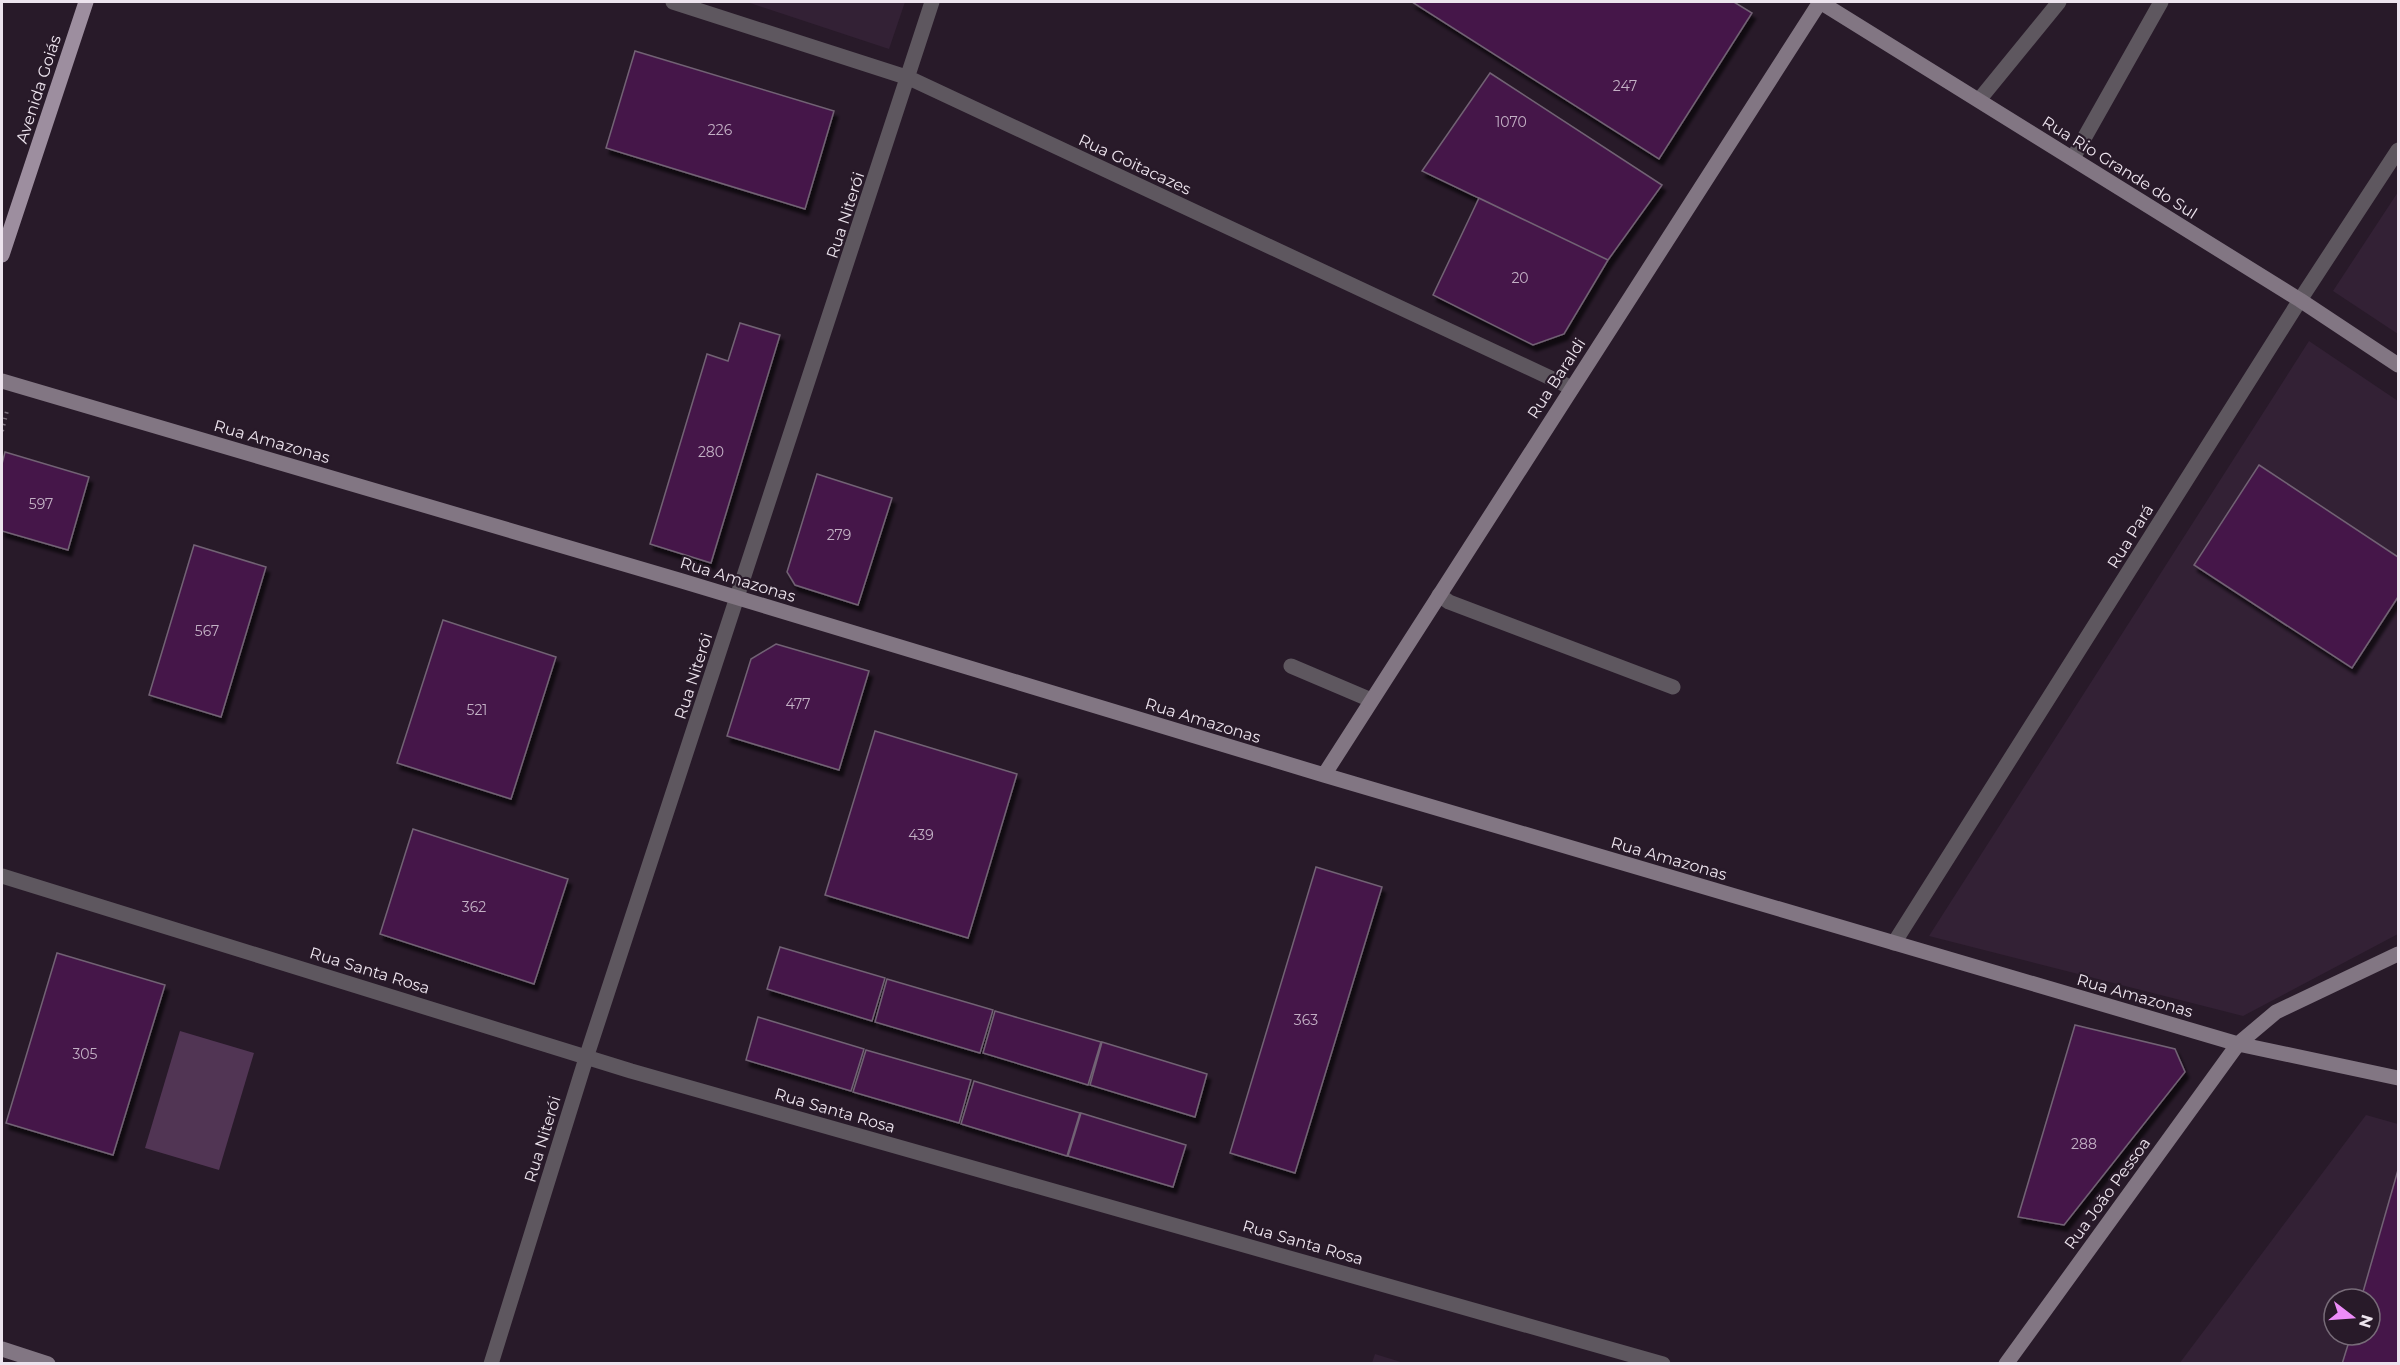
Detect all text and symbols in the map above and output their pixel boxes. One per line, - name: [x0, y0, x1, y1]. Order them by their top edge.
- street label: Avenida Goiás: [12, 32, 65, 146]
- house number: 247: [1613, 77, 1637, 95]
- street label: Rua Rio Grande do Sul: [2039, 112, 2201, 223]
- house number: 1070: [1495, 113, 1527, 131]
- house number: 226: [708, 121, 733, 139]
- street label: Rua Goitacazes: [1075, 130, 1194, 199]
- street label: Rua Niterói: [823, 170, 868, 261]
- house number: 20: [1511, 269, 1529, 287]
- street label: Rua Baraldi: [1523, 334, 1589, 422]
- street label: Rua Amazonas: [212, 416, 332, 467]
- house number: 280: [698, 443, 724, 461]
- house number: 597: [29, 495, 53, 513]
- street label: Rua Pará: [2103, 501, 2158, 572]
- house number: 279: [827, 526, 851, 544]
- street label: Rua Amazonas: [678, 553, 798, 606]
- house number: 567: [195, 622, 219, 640]
- street label: Rua Niterói: [671, 631, 716, 722]
- street label: Rua Amazonas: [1143, 694, 1263, 747]
- house number: 477: [785, 695, 811, 713]
- house number: 521: [467, 701, 487, 719]
- house number: 439: [908, 826, 934, 844]
- street label: Rua Amazonas: [1609, 833, 1729, 884]
- house number: 362: [462, 898, 486, 916]
- street label: Rua Santa Rosa: [307, 943, 432, 998]
- street label: Rua Amazonas: [2075, 970, 2195, 1021]
- house number: 363: [1294, 1011, 1318, 1029]
- house number: 305: [72, 1045, 98, 1063]
- street label: Rua Santa Rosa: [772, 1084, 897, 1137]
- street label: Rua Niterói: [520, 1094, 565, 1185]
- street label: Rua João Pessoa: [2060, 1134, 2154, 1253]
- house number: 288: [2071, 1135, 2097, 1153]
- street label: Rua Santa Rosa: [1240, 1216, 1365, 1269]
- north arrow: [2322, 1287, 2382, 1347]
- text: N: [2355, 1312, 2377, 1330]

